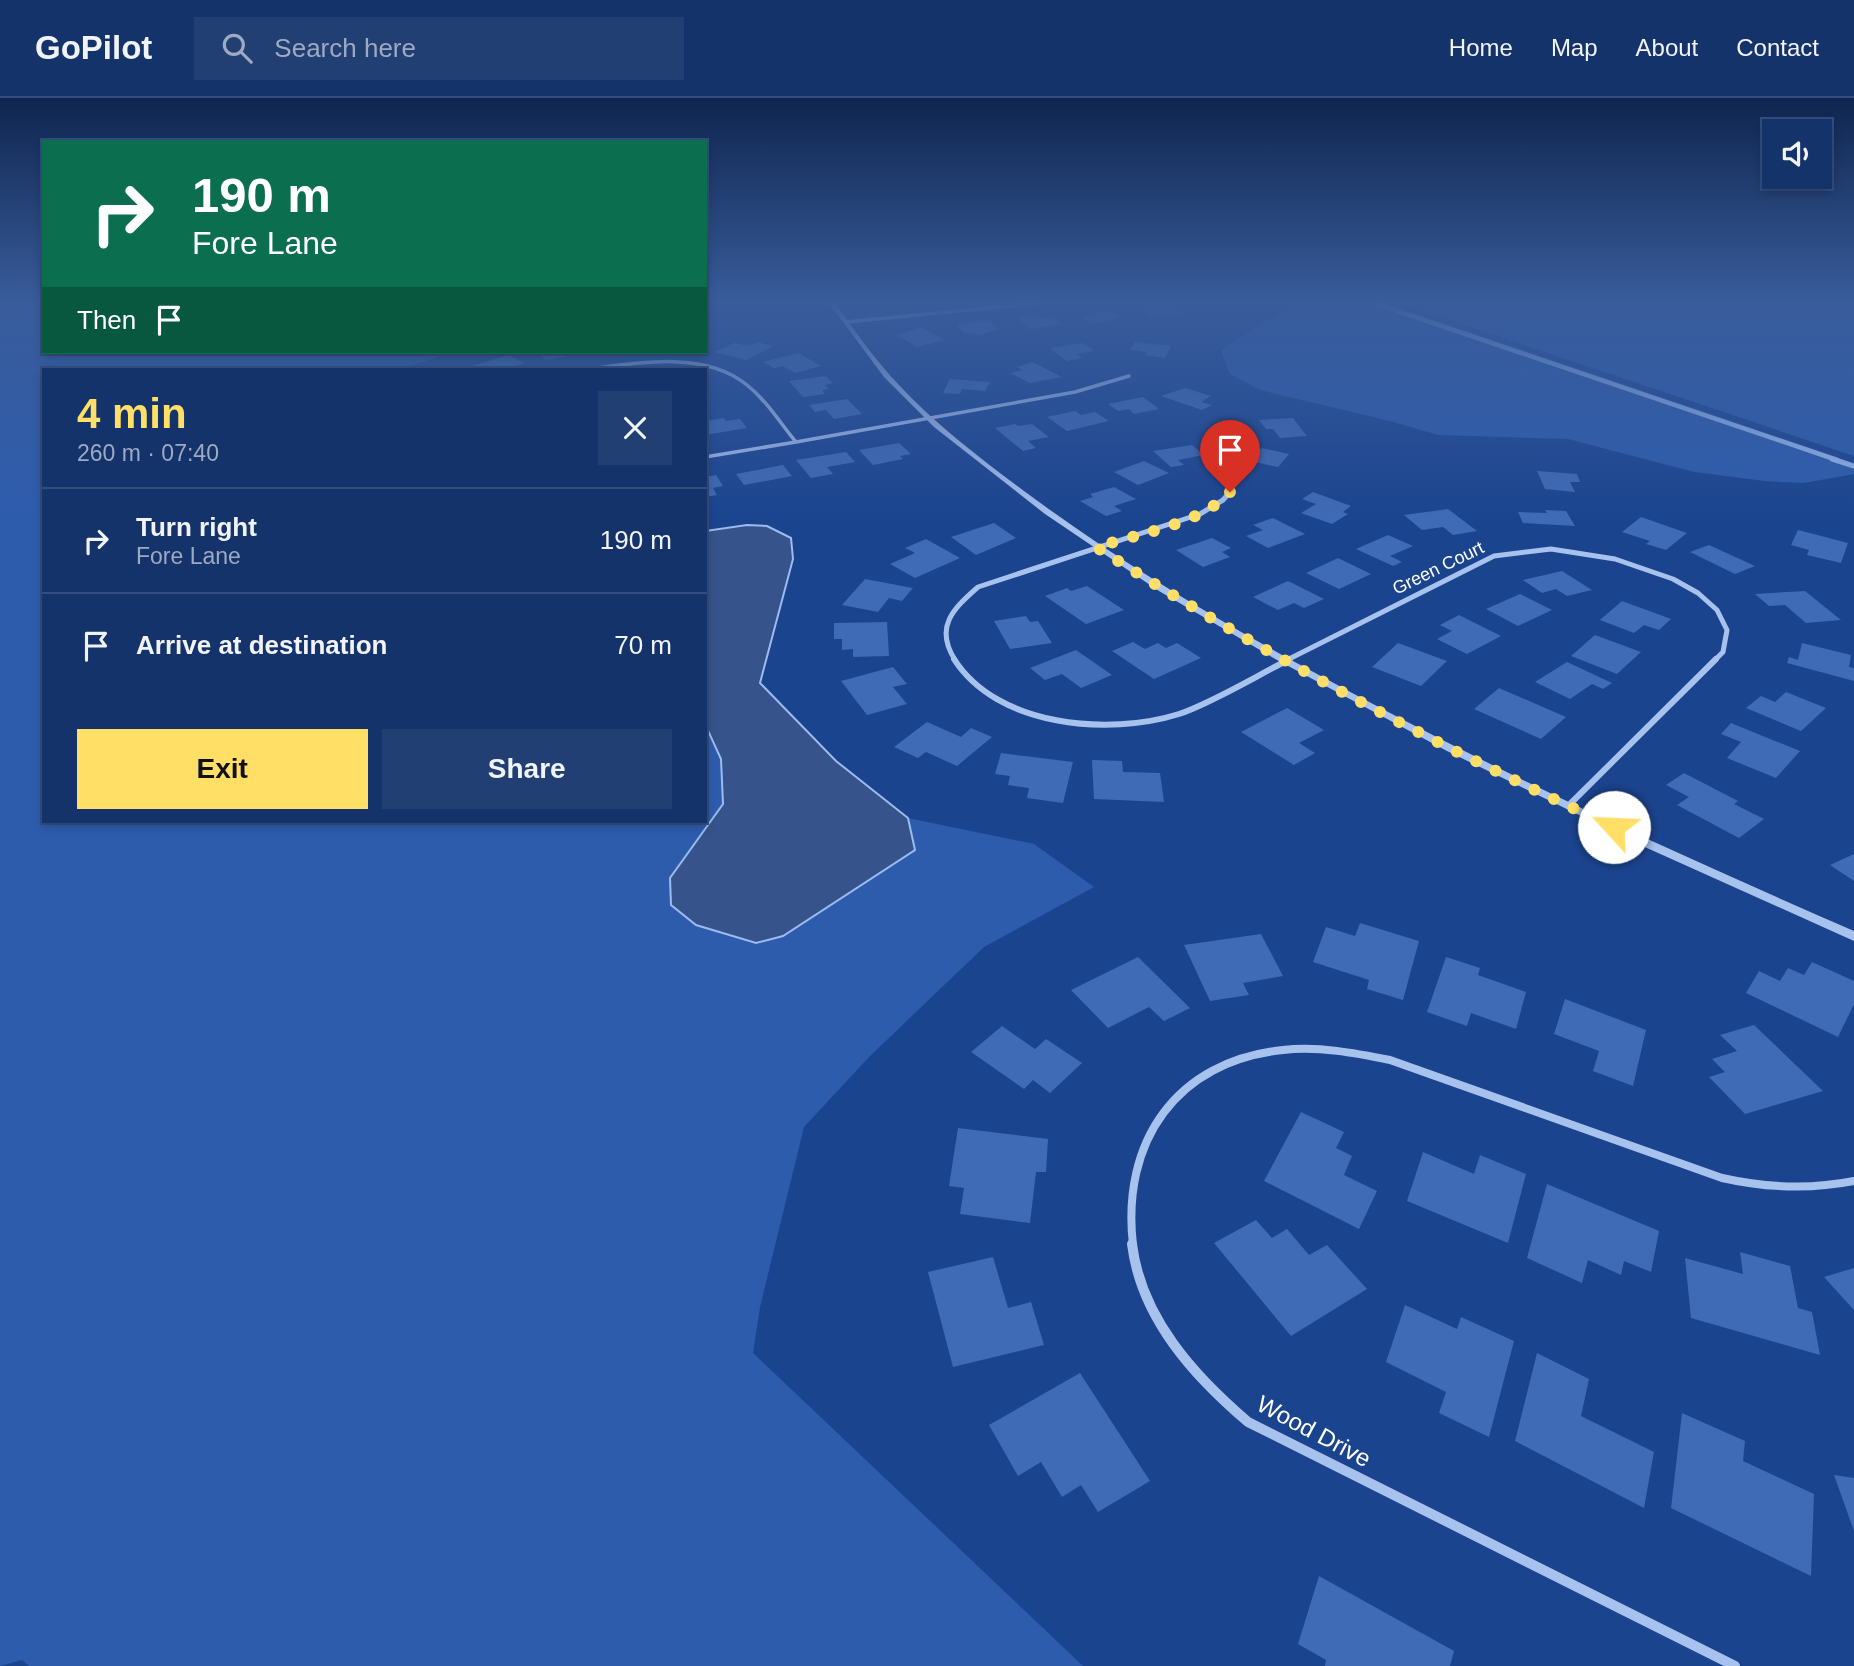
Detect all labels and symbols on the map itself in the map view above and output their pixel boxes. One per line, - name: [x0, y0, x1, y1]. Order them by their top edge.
- pin: [1200, 420, 1260, 492]
- street label: Green Court: [1389, 537, 1487, 599]
- position arrow: [1577, 790, 1651, 864]
- street label: Wood Drive: [1253, 1390, 1375, 1472]

